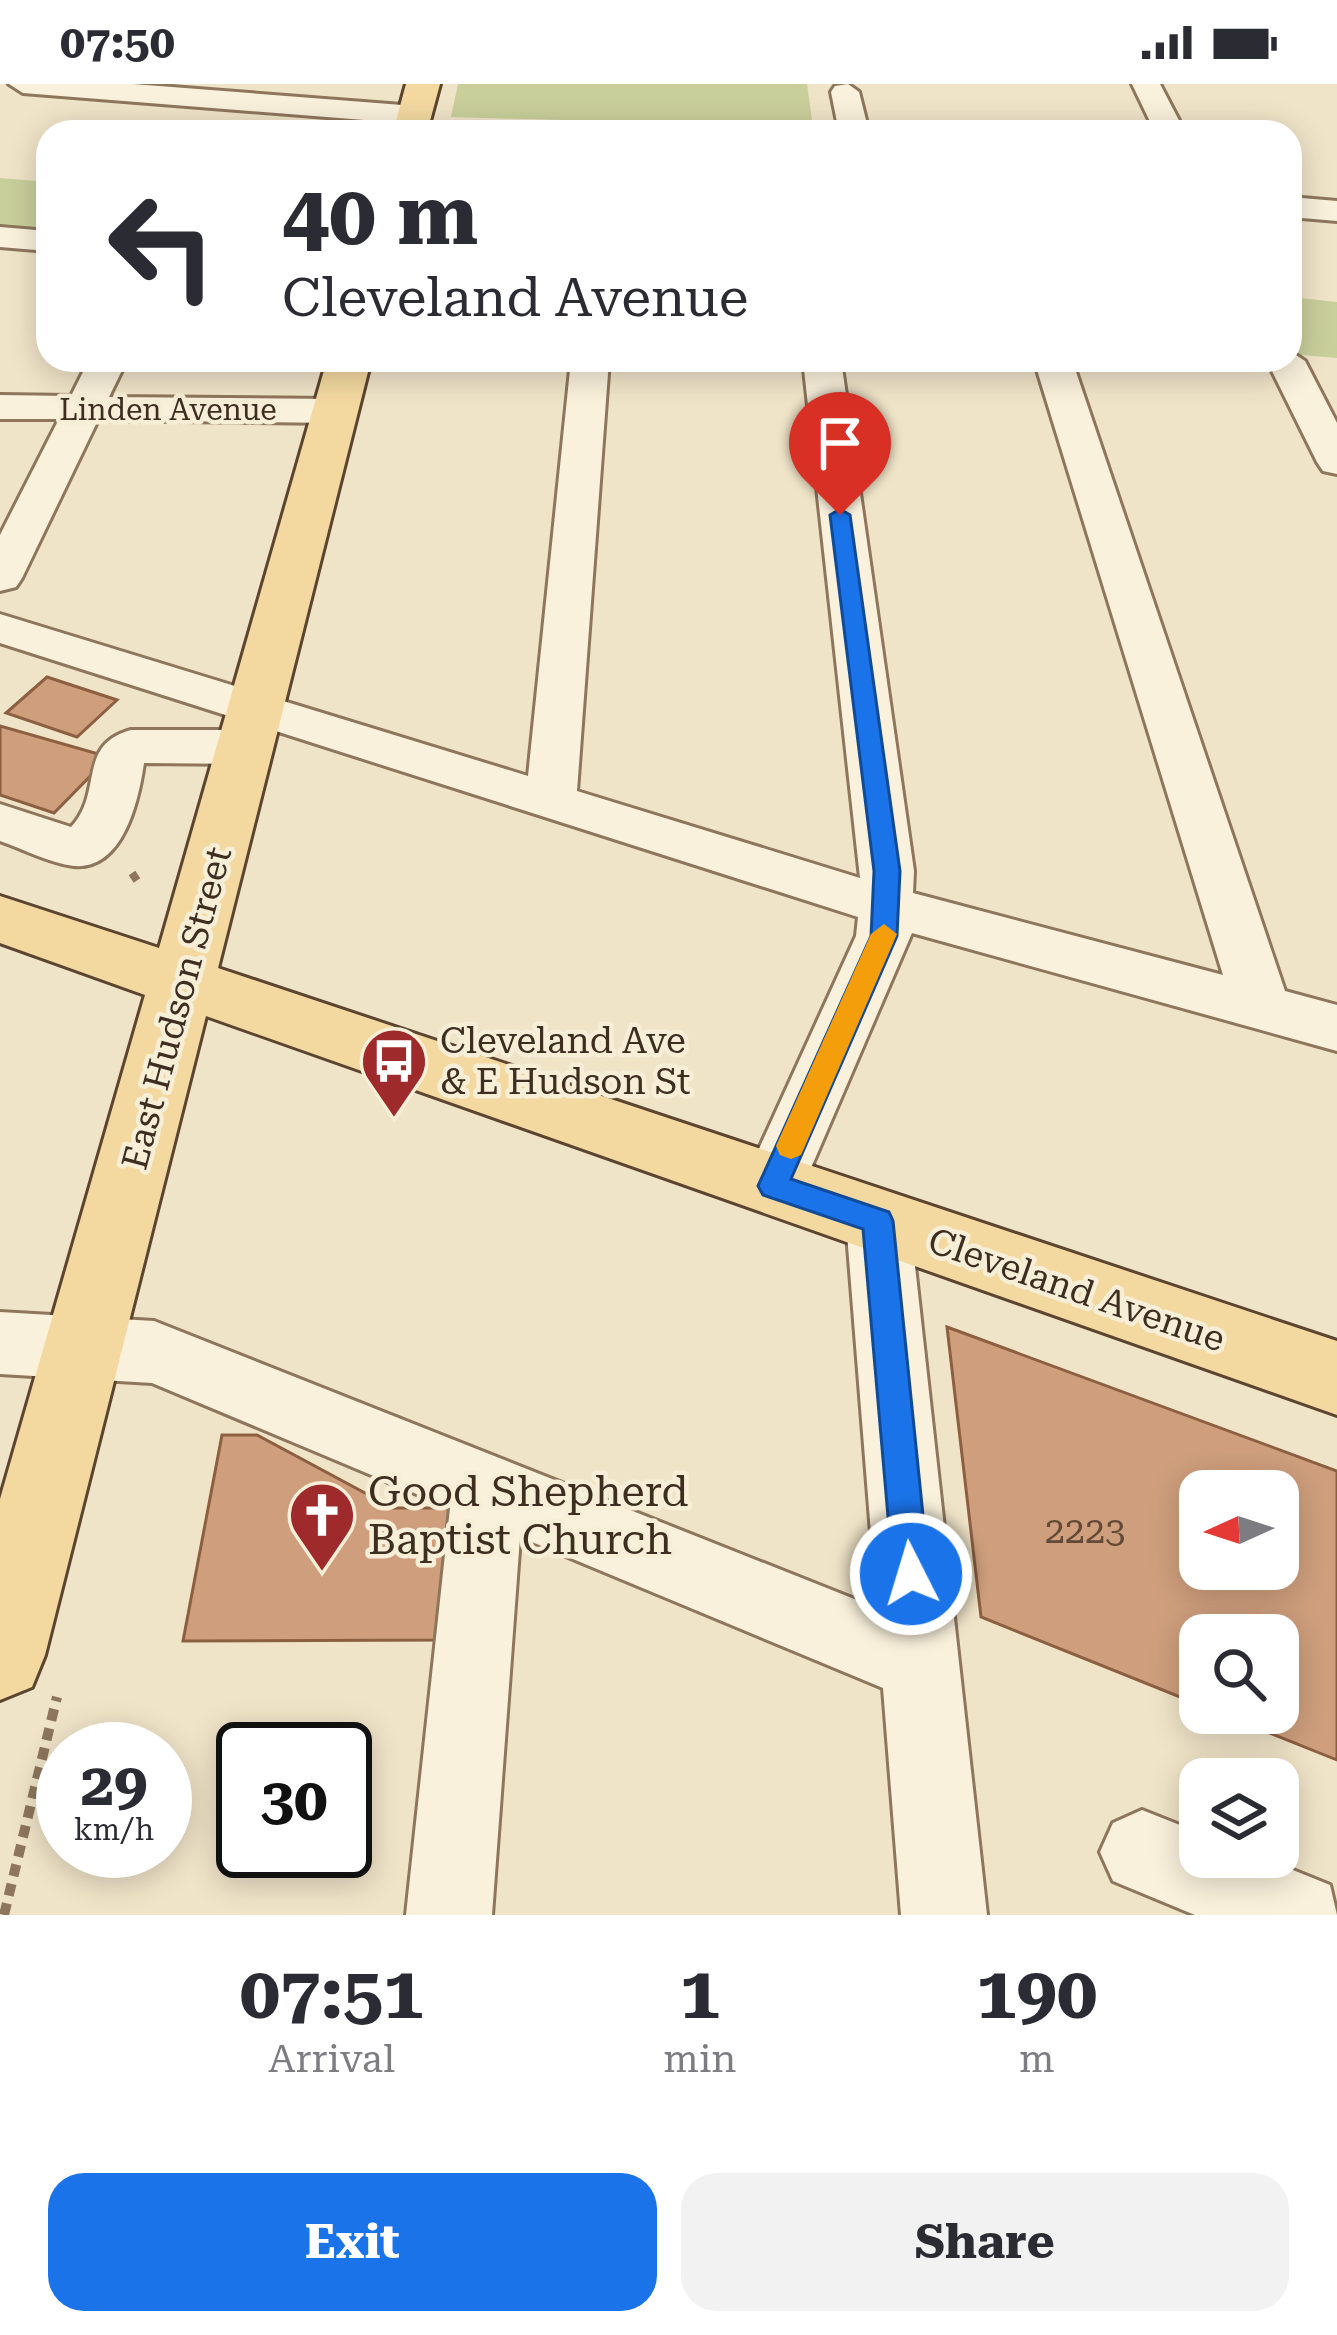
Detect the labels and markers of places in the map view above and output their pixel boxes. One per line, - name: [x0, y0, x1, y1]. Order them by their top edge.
- pin: [789, 392, 891, 515]
- place label: Cleveland Ave & E Hudson St: [440, 1020, 690, 1103]
- bus stop icon: Cleveland Ave & E Hudson St: [359, 1026, 429, 1120]
- place label: Good Shepherd Baptist Church: [368, 1467, 688, 1564]
- church icon: Good Shepherd Baptist Church: [287, 1480, 357, 1574]

